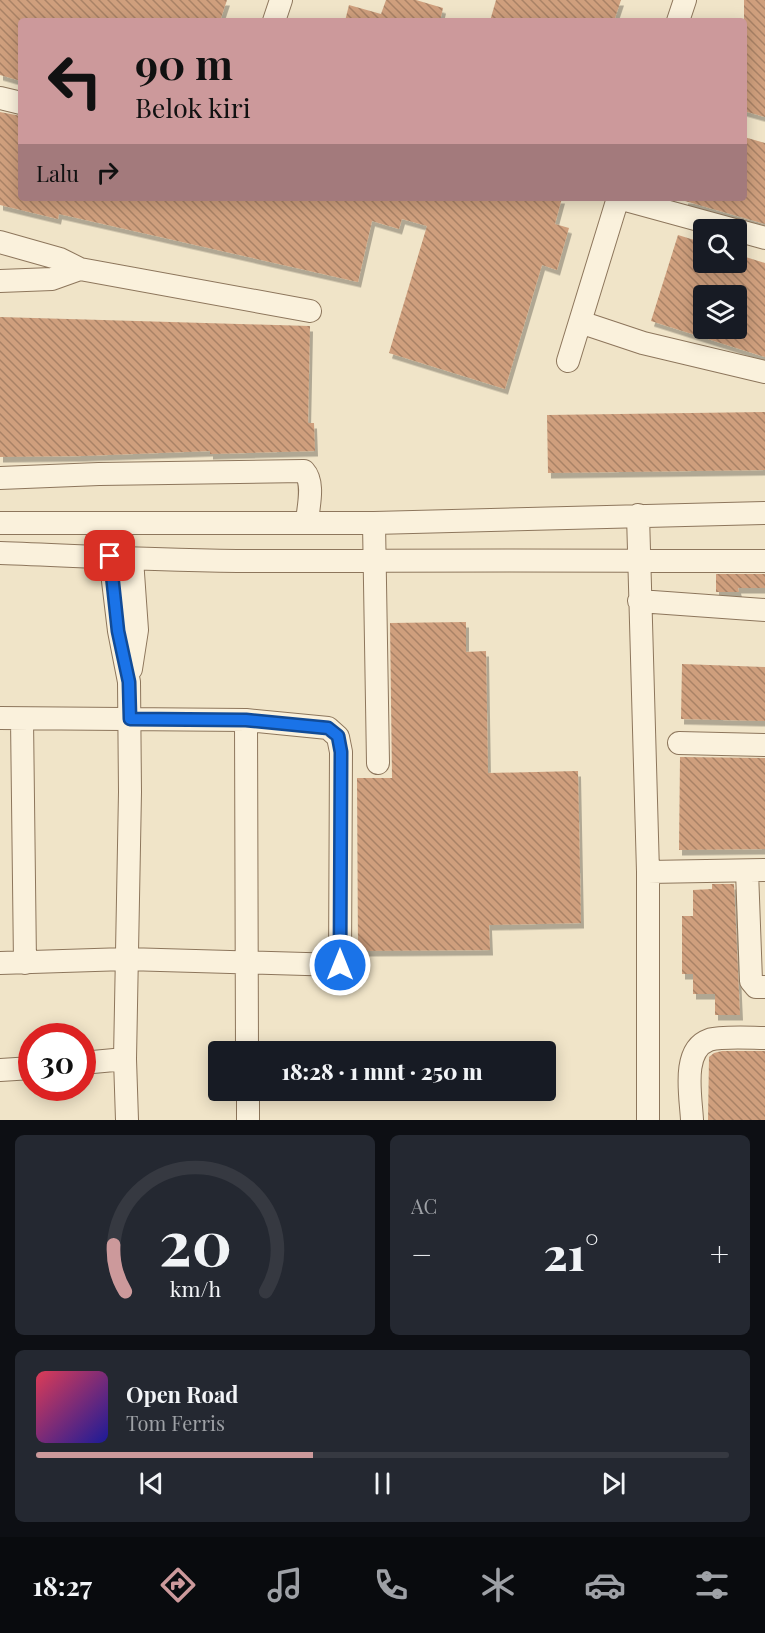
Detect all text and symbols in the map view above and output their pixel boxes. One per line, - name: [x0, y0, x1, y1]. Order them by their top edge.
- text: 90 m: [135, 35, 233, 91]
- icon: left: [36, 42, 114, 120]
- text: Belok kiri: [135, 89, 251, 125]
- icon: right: [91, 156, 124, 189]
- text: Lalu: [36, 158, 79, 188]
- map controls: [693, 219, 747, 339]
- button: search: [693, 219, 747, 273]
- button: layers: [693, 285, 747, 339]
- pin: [84, 530, 135, 581]
- icon: arrive: [93, 539, 126, 572]
- position arrow: [308, 933, 372, 997]
- speed limit sign: 30: [18, 1023, 96, 1101]
- text: 18:28 · 1 mnt · 250 m: [281, 1056, 483, 1086]
- text: AC: [411, 1192, 437, 1219]
- text: 20: [159, 1198, 231, 1282]
- text: 21°: [543, 1222, 599, 1282]
- text: −: [411, 1231, 432, 1275]
- text: +: [710, 1231, 729, 1275]
- text: km/h: [169, 1274, 221, 1302]
- text: Open Road: [126, 1379, 238, 1409]
- text: Tom Ferris: [126, 1409, 225, 1436]
- icon: previous: [135, 1467, 168, 1500]
- icon: pause: [366, 1467, 399, 1500]
- icon: next: [597, 1467, 630, 1500]
- icon: directions: [157, 1564, 199, 1606]
- icon: music: [264, 1564, 306, 1606]
- icon: phone: [370, 1564, 412, 1606]
- icon: climate: [477, 1564, 519, 1606]
- icon: car: [584, 1564, 626, 1606]
- icon: filters: [691, 1564, 733, 1606]
- text: 18:27: [32, 1567, 92, 1603]

